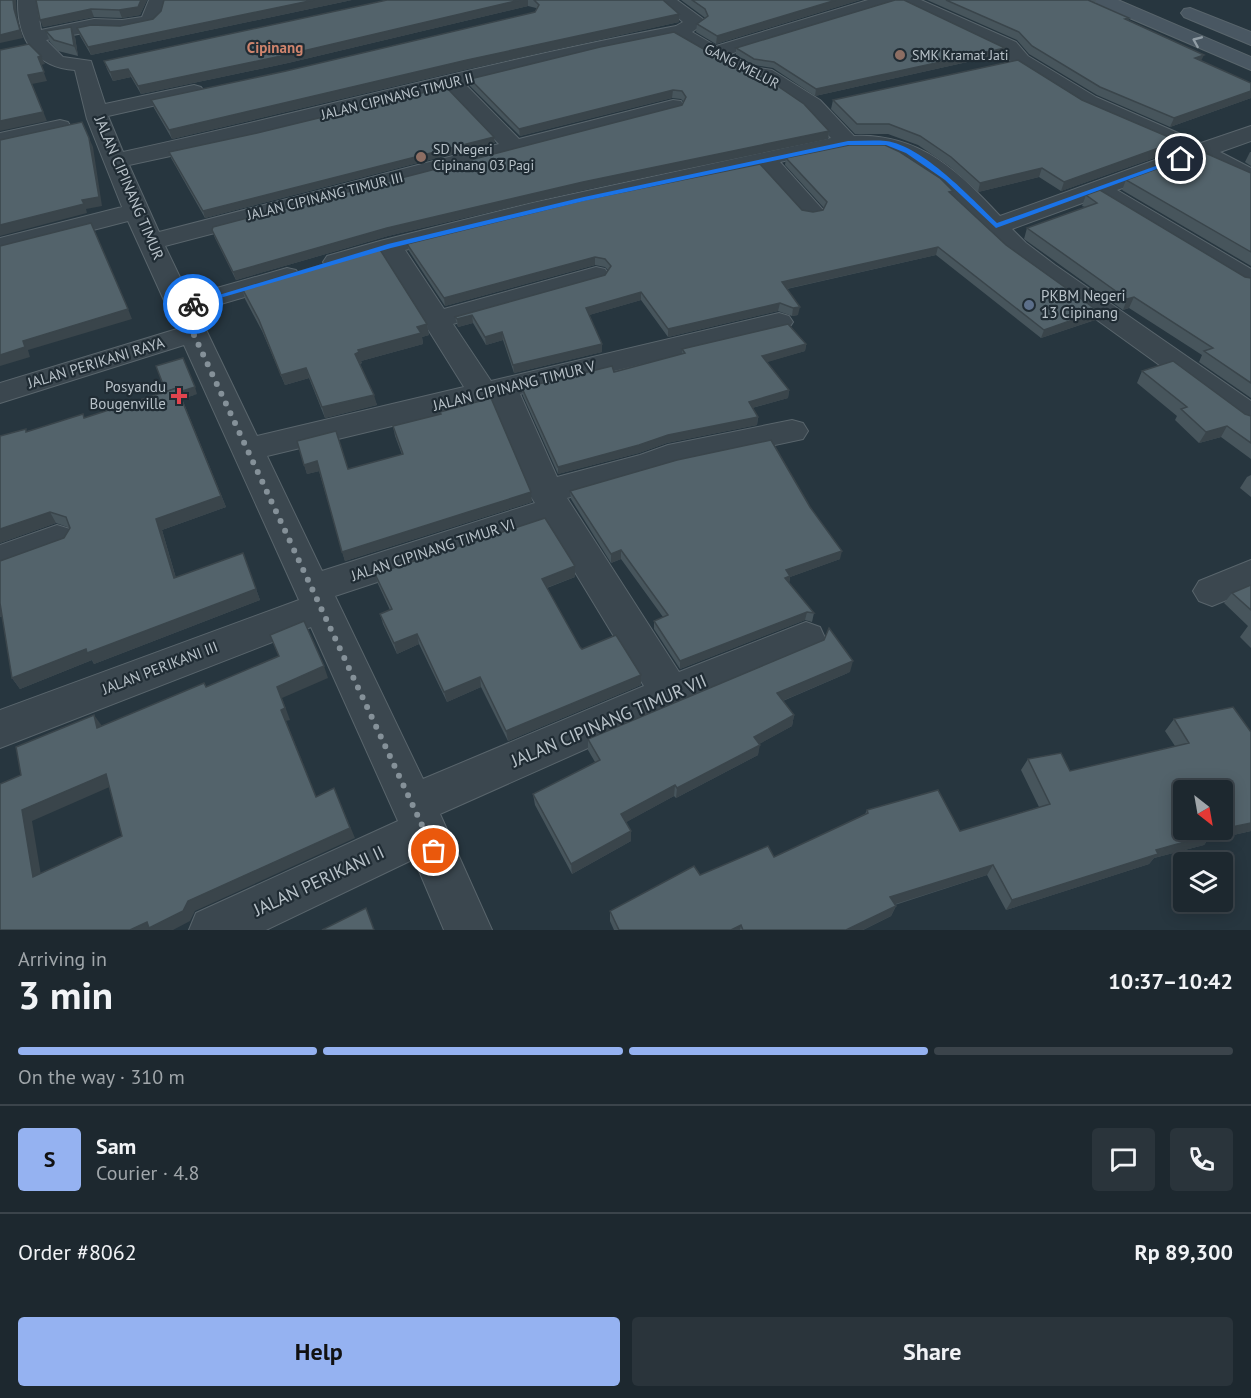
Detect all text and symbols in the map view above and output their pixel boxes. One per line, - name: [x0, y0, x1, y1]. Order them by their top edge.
- one-way arrow: [1193, 36, 1204, 48]
- district label: Cipinang: [247, 38, 303, 57]
- street label: GANG MELUR: [701, 39, 783, 93]
- place label: SMK Kramat Jati: [912, 46, 1009, 64]
- marker: SMK Kramat Jati: [893, 48, 907, 62]
- street label: JALAN CIPINANG TIMUR II: [318, 68, 475, 124]
- street label: JALAN CIPINANG TIMUR: [90, 112, 168, 263]
- pin: [1155, 133, 1206, 184]
- place label: SD Negeri Cipinang 03 Pagi: [433, 140, 534, 174]
- icon: home: [1164, 142, 1197, 175]
- marker: SD Negeri Cipinang 03 Pagi: [414, 150, 428, 164]
- street label: JALAN CIPINANG TIMUR III: [244, 168, 405, 224]
- courier: [163, 274, 223, 334]
- place label: PKBM Negeri 13 Cipinang: [1041, 286, 1126, 322]
- icon: bike: [177, 288, 210, 321]
- marker: PKBM Negeri 13 Cipinang: [1022, 298, 1036, 312]
- street label: JALAN PERIKANI RAYA: [24, 333, 167, 393]
- street label: JALAN CIPINANG TIMUR V: [430, 356, 597, 415]
- place label: Posyandu Bougenville: [90, 377, 166, 413]
- marker: Posyandu Bougenville: [170, 387, 188, 405]
- street label: JALAN CIPINANG TIMUR VI: [348, 514, 517, 585]
- street label: JALAN PERIKANI III: [98, 637, 220, 699]
- street label: JALAN CIPINANG TIMUR VII: [507, 669, 710, 773]
- north arrow: [1173, 780, 1233, 840]
- map controls: [1173, 780, 1233, 912]
- pin: [408, 825, 459, 876]
- icon: bag: [417, 834, 450, 867]
- street label: JALAN PERIKANI II: [249, 840, 388, 921]
- button: layers: [1173, 852, 1233, 912]
- text: Arriving in: [18, 946, 107, 972]
- text: 10:37–10:42: [1108, 967, 1233, 995]
- text: 3 min: [18, 969, 113, 1020]
- text: On the way · 310 m: [18, 1064, 185, 1090]
- button: chat: [1092, 1128, 1155, 1191]
- button: phone: [1170, 1128, 1233, 1191]
- text: Sam: [96, 1132, 136, 1160]
- text: S: [44, 1145, 55, 1173]
- text: Courier · 4.8: [96, 1160, 199, 1186]
- text: Order #8062: [18, 1238, 137, 1266]
- text: Rp 89,300: [1134, 1238, 1233, 1266]
- button: Help: [18, 1317, 620, 1386]
- button: Share: [632, 1317, 1233, 1386]

